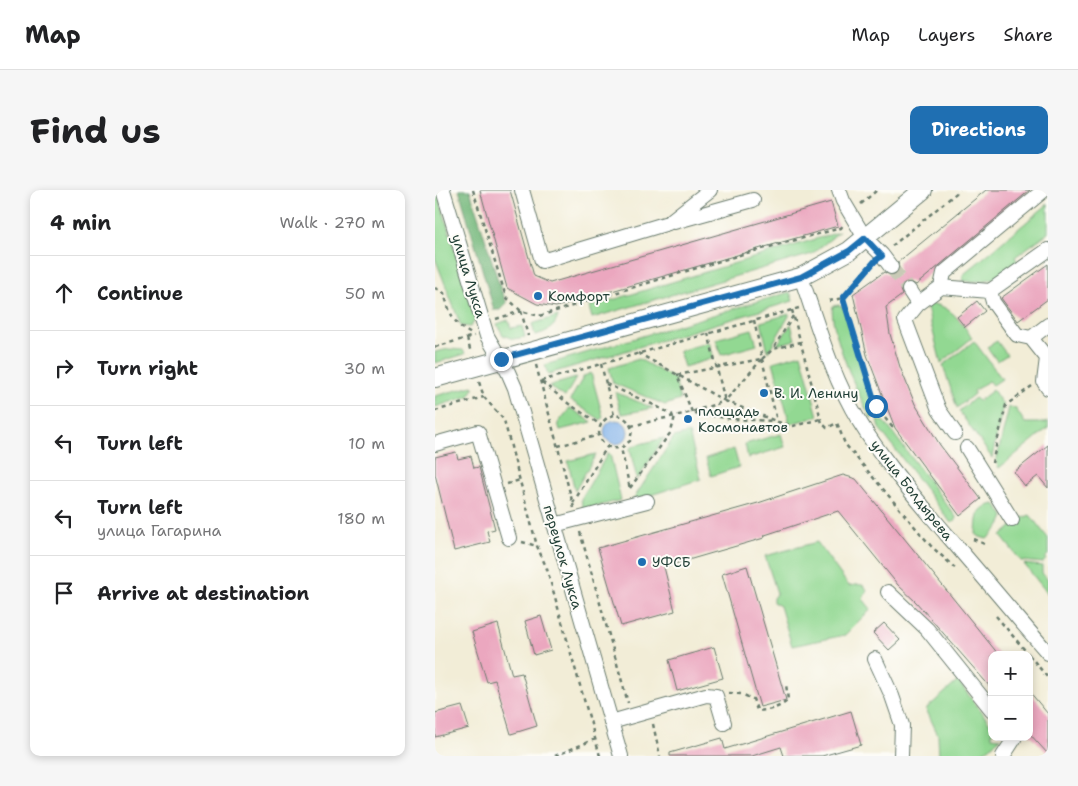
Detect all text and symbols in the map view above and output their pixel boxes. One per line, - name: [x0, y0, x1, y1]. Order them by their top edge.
- text: Map: [25, 19, 81, 51]
- text: Map: [852, 23, 890, 47]
- text: Layers: [918, 23, 975, 47]
- text: Share: [1003, 23, 1053, 47]
- button: Directions: [910, 106, 1048, 154]
- text: Find us: [30, 107, 161, 154]
- text: 4 min: [50, 209, 111, 237]
- text: Walk · 270 m: [280, 212, 385, 233]
- street label: улица Лукса: [448, 232, 490, 320]
- icon: ahead: [50, 279, 78, 307]
- text: Continue: [97, 281, 183, 306]
- text: 50 m: [345, 283, 385, 304]
- place label: Комфорт: [548, 287, 611, 305]
- marker: Комфорт: [532, 290, 544, 302]
- route end: [490, 348, 513, 371]
- icon: right: [50, 354, 78, 382]
- text: Turn right: [97, 356, 198, 381]
- text: 30 m: [344, 358, 385, 379]
- place label: В. И. Ленину: [774, 384, 859, 402]
- marker: В. И. Ленину: [758, 387, 770, 399]
- route start: [865, 395, 888, 418]
- place label: площадь Космонавтов: [698, 402, 788, 436]
- marker: площадь Космонавтов: [682, 413, 694, 425]
- icon: left: [50, 429, 78, 457]
- text: Turn left: [97, 431, 183, 456]
- text: 10 m: [348, 433, 385, 454]
- street label: улица Болдырева: [867, 436, 957, 544]
- text: Turn left: [97, 495, 183, 520]
- street label: переулок Лукса: [540, 503, 587, 611]
- icon: left: [50, 504, 78, 532]
- text: 180 m: [337, 508, 385, 529]
- text: улица Гагарина: [97, 520, 222, 541]
- place label: УФСБ: [652, 553, 691, 571]
- marker: УФСБ: [636, 556, 648, 568]
- icon: arrive: [50, 579, 78, 607]
- text: Arrive at destination: [97, 581, 309, 606]
- map controls: [988, 651, 1033, 741]
- button: +: [988, 651, 1033, 696]
- button: −: [988, 696, 1033, 741]

